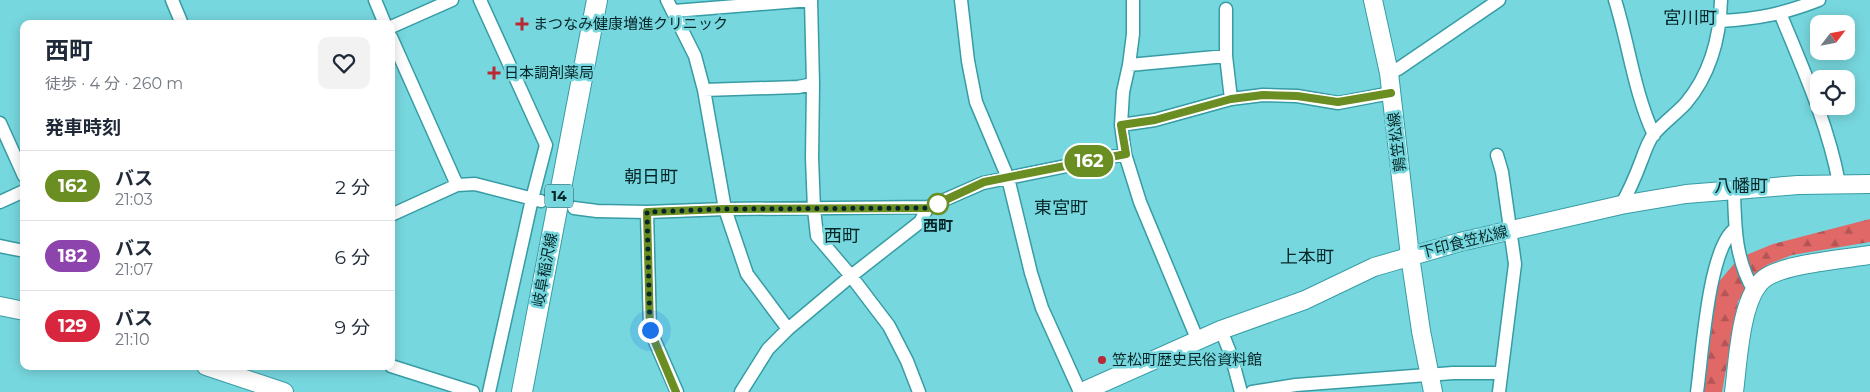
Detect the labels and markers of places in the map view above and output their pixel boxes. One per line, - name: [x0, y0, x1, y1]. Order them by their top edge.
- place label: まつなみ健康増進クリニック: [533, 14, 728, 33]
- marker: まつなみ健康増進クリニック: [515, 17, 529, 31]
- place label: 日本調剤薬局: [504, 63, 594, 82]
- marker: 日本調剤薬局: [488, 67, 500, 79]
- marker: 西町: [927, 193, 949, 215]
- place label: 西町: [923, 216, 953, 235]
- place label: 笠松町歴史民俗資料館: [1112, 350, 1262, 369]
- marker: 笠松町歴史民俗資料館: [1096, 354, 1108, 366]

